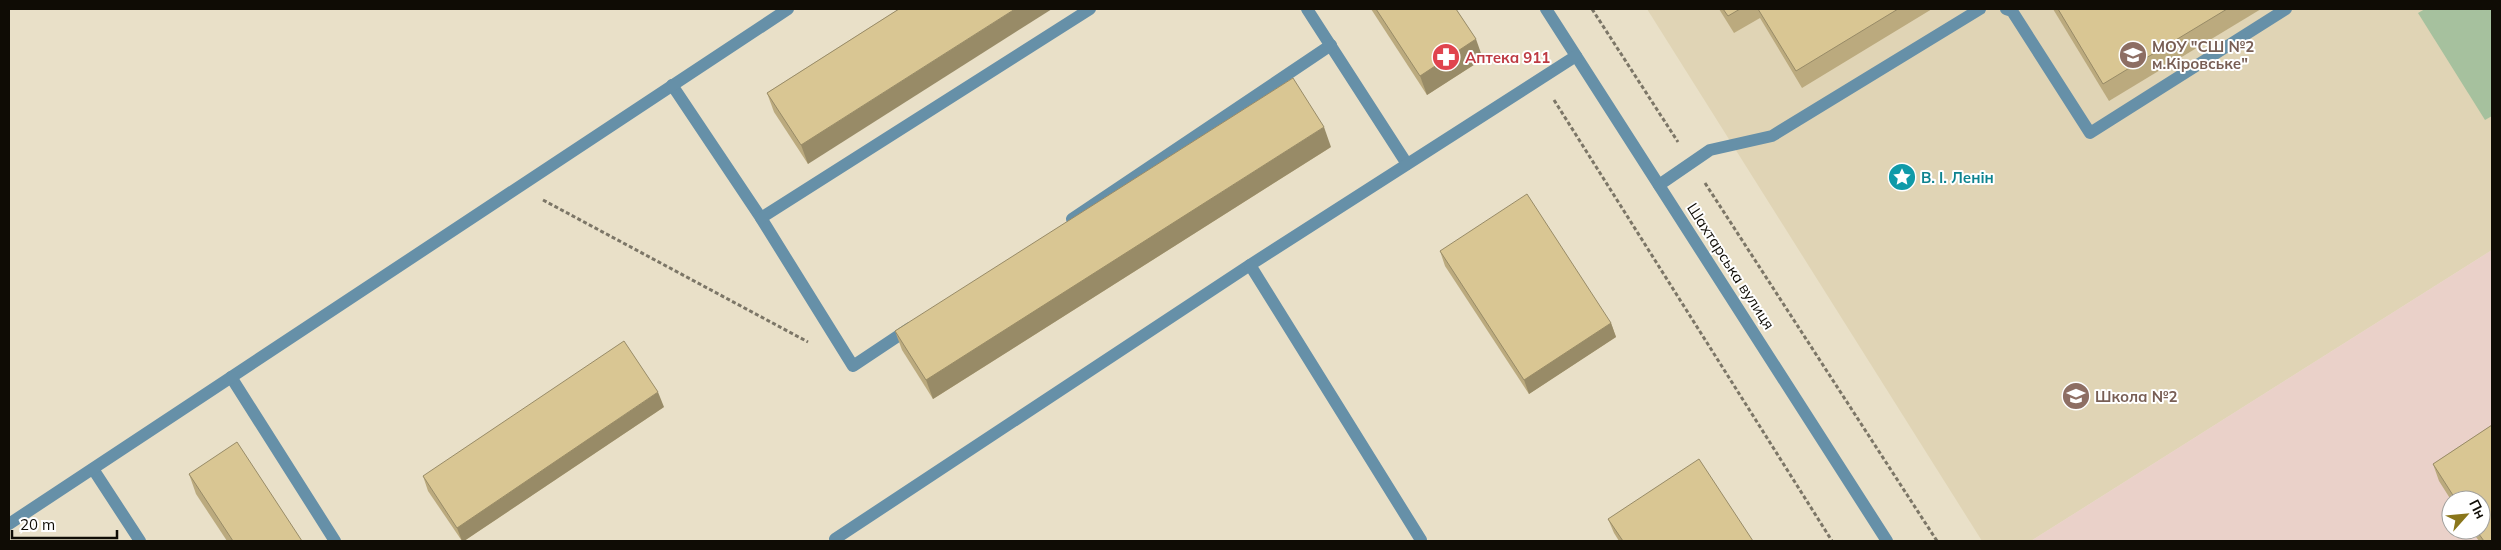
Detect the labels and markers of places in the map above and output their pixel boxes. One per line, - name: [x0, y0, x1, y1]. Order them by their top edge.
- place label: МОУ "СШ №2 м.Кіровське": [2152, 37, 2254, 73]
- school or university icon: МОУ "СШ №2 м.Кіровське": [2118, 40, 2148, 70]
- pharmacy icon: Аптека 911: [1431, 42, 1461, 72]
- place label: Аптека 911: [1465, 48, 1550, 67]
- place icon: В. І. Ленін: [1887, 162, 1917, 192]
- place label: В. І. Ленін: [1921, 168, 1994, 187]
- school or university icon: Школа №2: [2061, 381, 2091, 411]
- place label: Школа №2: [2095, 387, 2177, 406]

